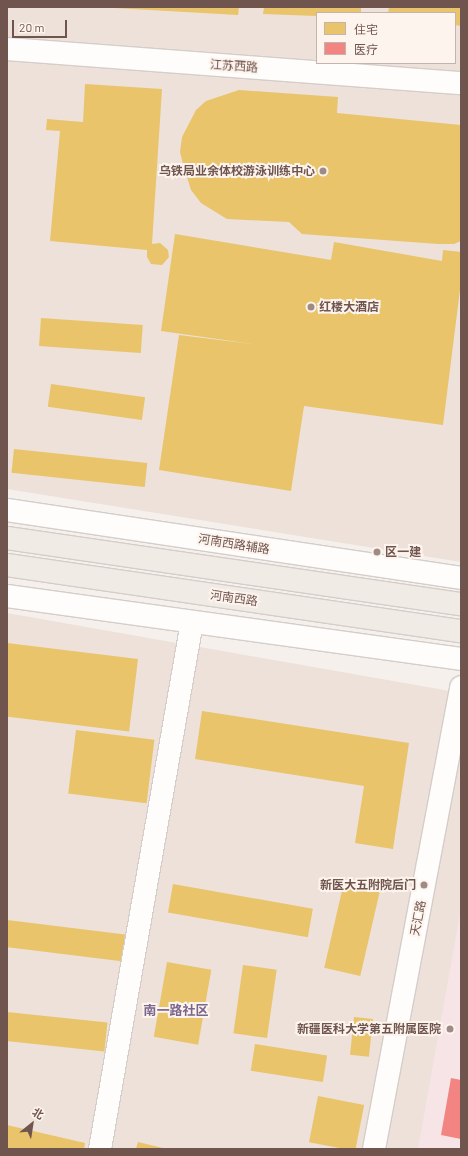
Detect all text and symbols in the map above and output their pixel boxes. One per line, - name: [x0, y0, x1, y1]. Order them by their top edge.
- scale bar: [14, 12, 69, 38]
- legend: [316, 12, 456, 64]
- text: 20 m: [19, 20, 45, 34]
- text: 住宅: [354, 22, 378, 36]
- text: 医疗: [354, 42, 378, 56]
- street label: 江苏西路: [210, 57, 258, 75]
- place label: 乌铁局业余体校游泳训练中心: [159, 164, 315, 178]
- marker: 乌铁局业余体校游泳训练中心: [318, 166, 328, 176]
- place label: 红楼大酒店: [319, 300, 379, 314]
- marker: 红楼大酒店: [306, 302, 316, 312]
- street label: 河南西路辅路: [197, 531, 271, 557]
- place label: 区一建: [385, 545, 421, 559]
- marker: 区一建: [372, 547, 382, 557]
- street label: 河南西路: [209, 588, 259, 608]
- place label: 新医大五附院后门: [320, 878, 416, 892]
- marker: 新医大五附院后门: [419, 880, 429, 890]
- street label: 天汇路: [407, 899, 429, 937]
- district label: 南一路社区: [144, 1002, 208, 1018]
- place label: 新疆医科大学第五附属医院: [297, 1022, 441, 1036]
- marker: 新疆医科大学第五附属医院: [444, 1023, 456, 1035]
- north arrow: [12, 1104, 52, 1144]
- text: 北: [30, 1105, 46, 1122]

